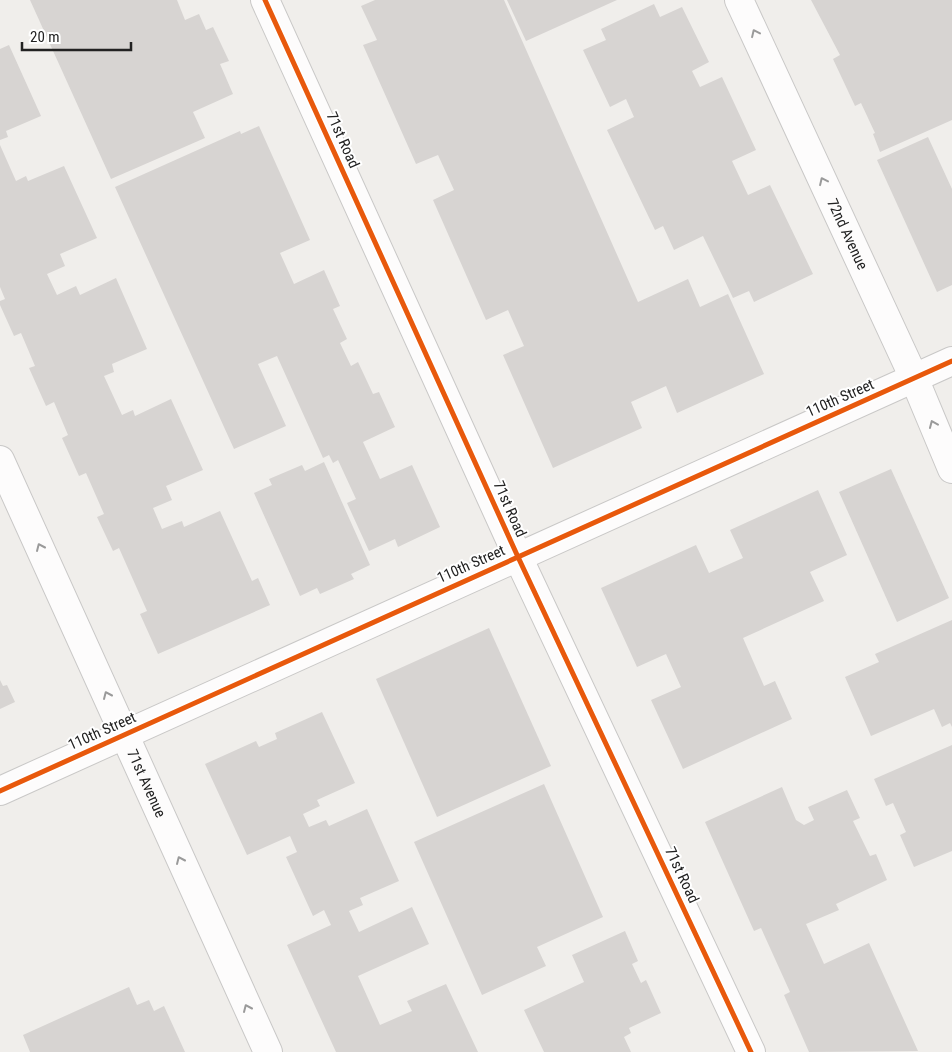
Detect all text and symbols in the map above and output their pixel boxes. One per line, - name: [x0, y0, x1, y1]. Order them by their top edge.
- scale bar: [22, 20, 131, 52]
- text: 20 m: [30, 28, 60, 46]
- one-way arrow: [750, 29, 761, 38]
- street label: 71st Road: [323, 109, 363, 171]
- one-way arrow: [818, 177, 829, 186]
- street label: 72nd Avenue: [823, 196, 872, 272]
- street label: 110th Street: [803, 375, 877, 421]
- one-way arrow: [929, 420, 940, 429]
- street label: 71st Road: [490, 478, 530, 540]
- street label: 110th Street: [434, 541, 508, 587]
- one-way arrow: [35, 543, 46, 552]
- one-way arrow: [102, 691, 113, 700]
- street label: 110th Street: [65, 708, 139, 754]
- street label: 71st Avenue: [123, 747, 170, 820]
- street label: 71st Road: [661, 844, 703, 906]
- one-way arrow: [177, 856, 187, 865]
- one-way arrow: [243, 1004, 254, 1013]

